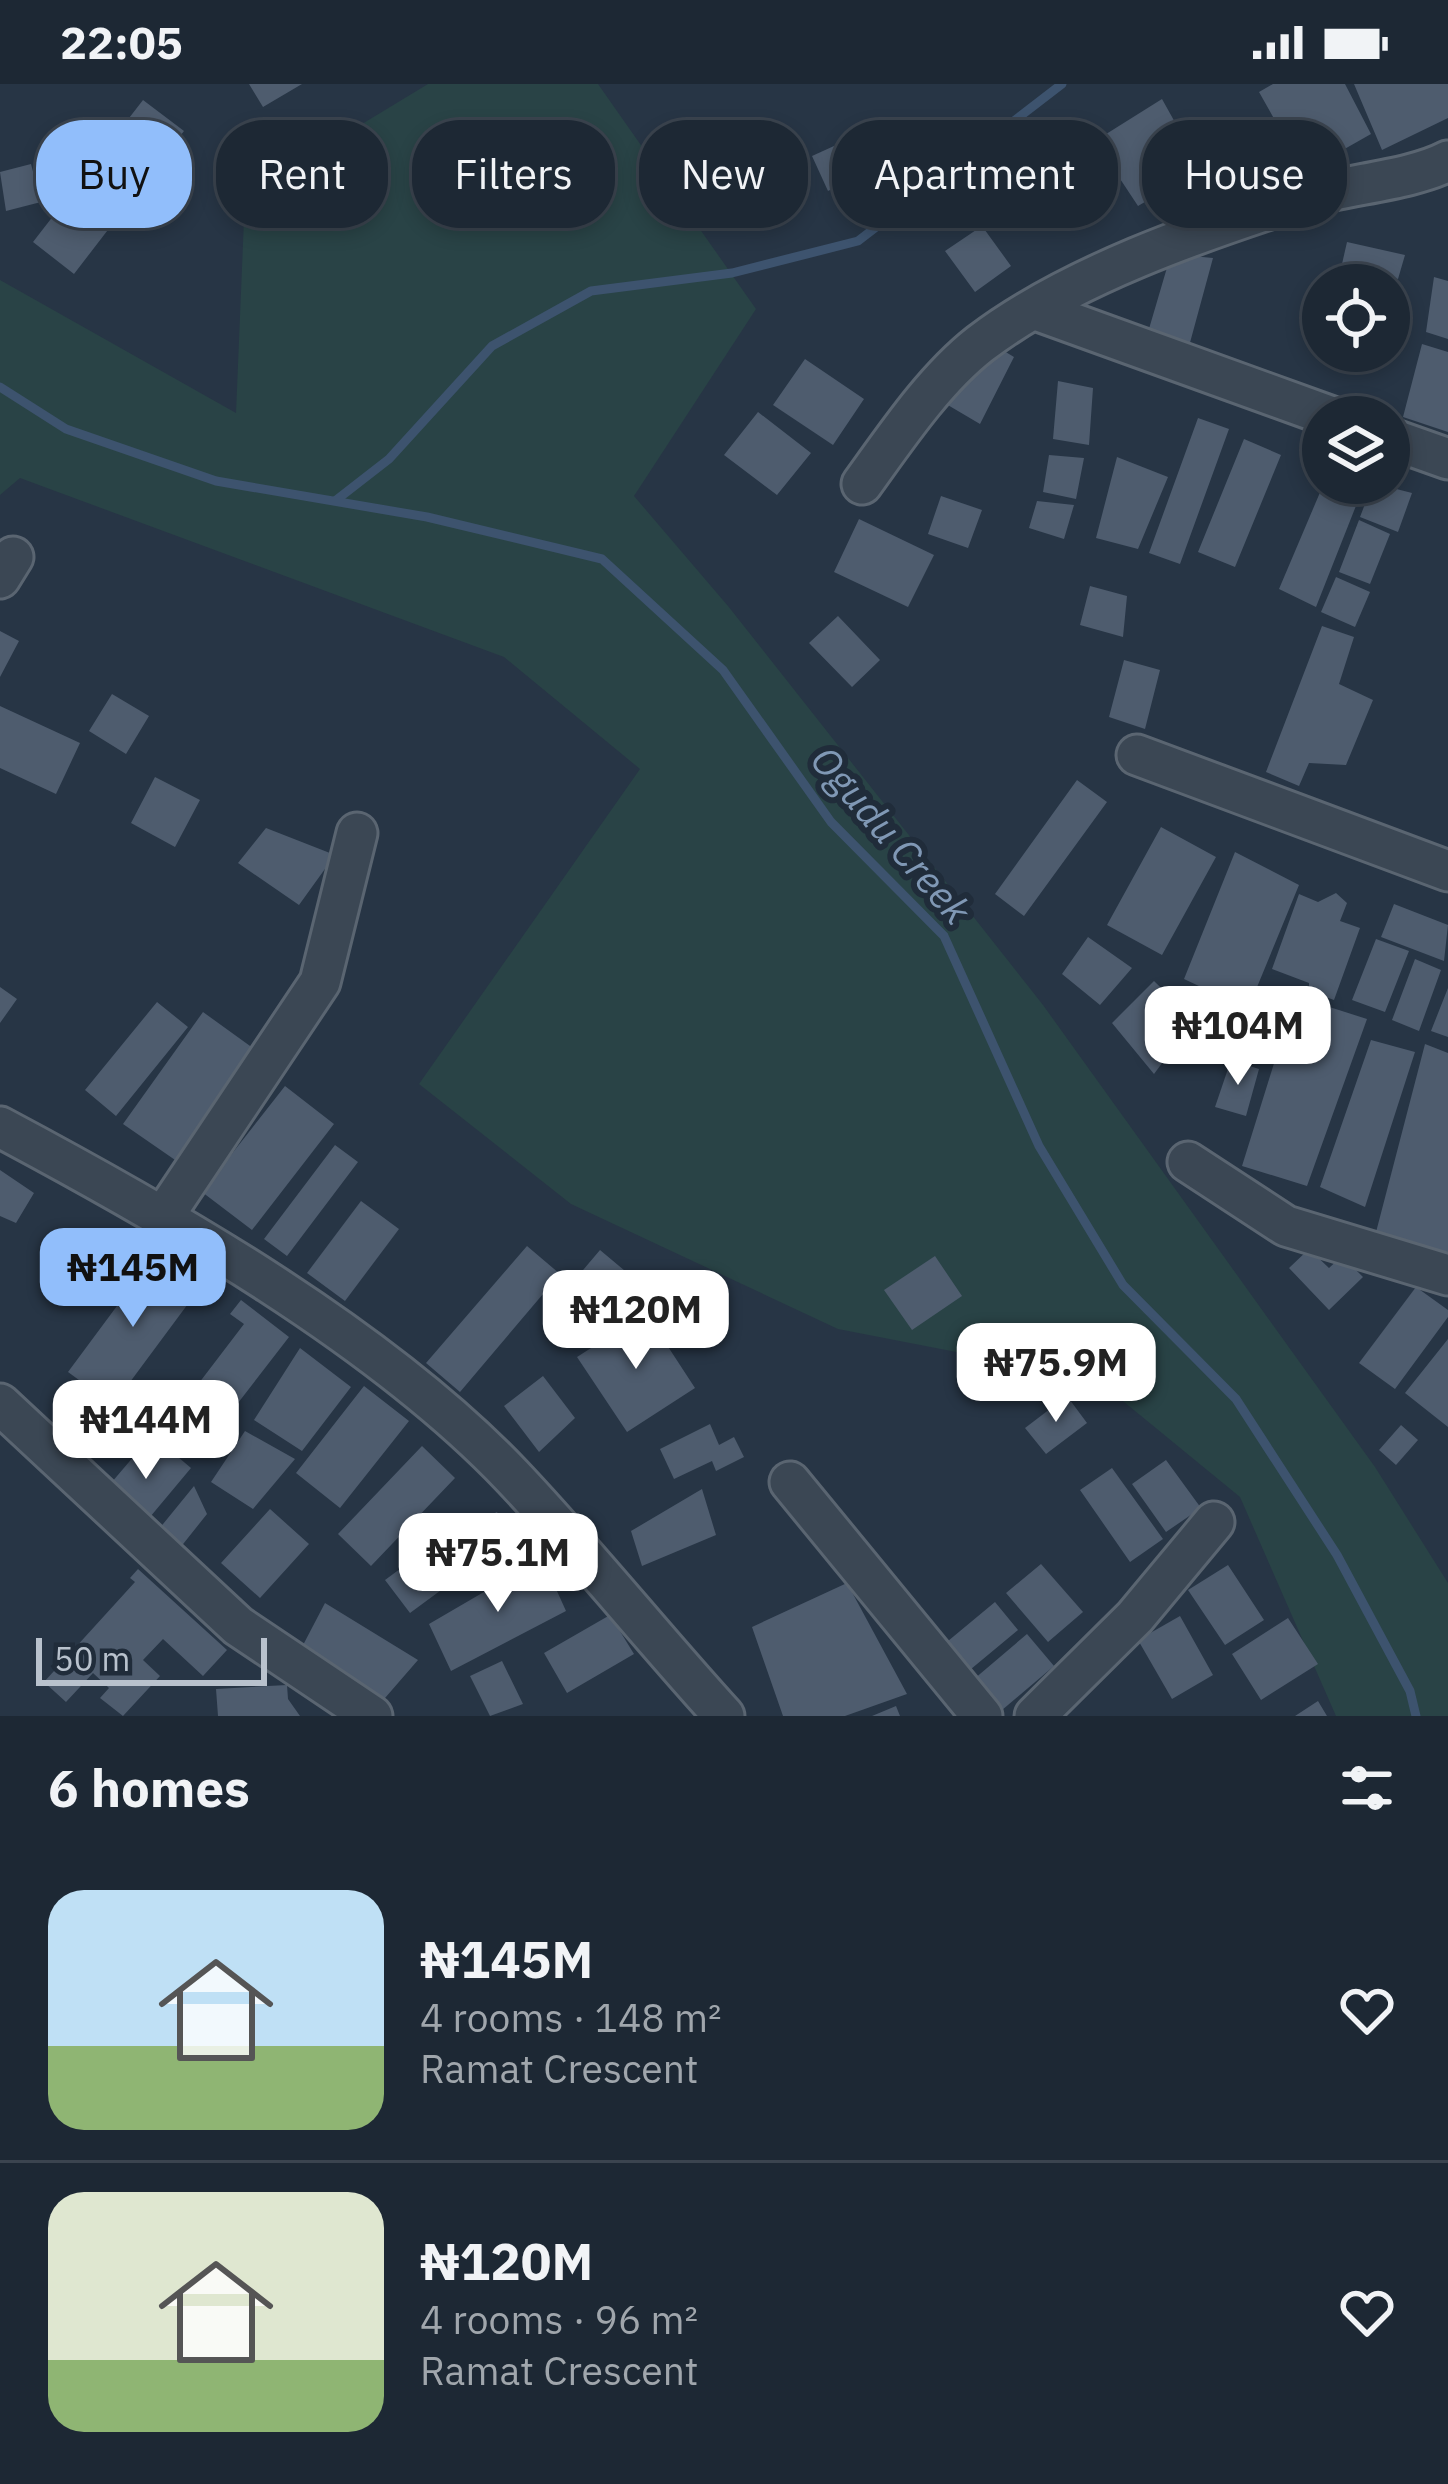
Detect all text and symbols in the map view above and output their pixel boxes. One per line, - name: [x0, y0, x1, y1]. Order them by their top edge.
- text: 22:05: [60, 13, 183, 71]
- chip: Buy: [36, 120, 192, 228]
- chip: Rent: [216, 120, 388, 228]
- chip: Filters: [412, 120, 615, 228]
- chip: New: [639, 120, 808, 228]
- chip: Apartment: [832, 120, 1118, 228]
- chip: House: [1142, 120, 1347, 228]
- map controls: [1302, 264, 1410, 504]
- button: locate: [1302, 264, 1410, 372]
- button: layers: [1302, 396, 1410, 504]
- water label: Ogudu Creek: [800, 735, 983, 935]
- pin: ₦104M: [1154, 986, 1322, 1088]
- text: ₦104M: [1172, 999, 1304, 1050]
- pin: ₦145M: [49, 1228, 217, 1330]
- text: ₦145M: [67, 1241, 199, 1292]
- pin: ₦120M: [552, 1270, 720, 1372]
- text: ₦120M: [570, 1283, 702, 1334]
- pin: ₦75.9M: [958, 1323, 1154, 1425]
- text: ₦75.9M: [984, 1336, 1128, 1387]
- pin: ₦144M: [62, 1380, 230, 1482]
- text: ₦144M: [80, 1393, 212, 1444]
- pin: ₦75.1M: [400, 1513, 596, 1615]
- text: ₦75.1M: [426, 1526, 570, 1577]
- scale bar: [36, 1632, 267, 1685]
- text: 50 m: [54, 1637, 130, 1680]
- text: 6 homes: [48, 1755, 250, 1821]
- icon: filters: [1334, 1755, 1400, 1821]
- text: ₦145M: [420, 1926, 593, 1992]
- icon: home: [144, 1938, 288, 2082]
- icon: heart: [1334, 1977, 1400, 2043]
- text: 4 rooms · 148 m²: [420, 1992, 722, 2043]
- text: Ramat Crescent: [420, 2043, 699, 2094]
- text: ₦120M: [420, 2228, 593, 2294]
- icon: home: [144, 2240, 288, 2384]
- icon: heart: [1334, 2279, 1400, 2345]
- text: 4 rooms · 96 m²: [420, 2294, 698, 2345]
- text: Ramat Crescent: [420, 2345, 699, 2396]

